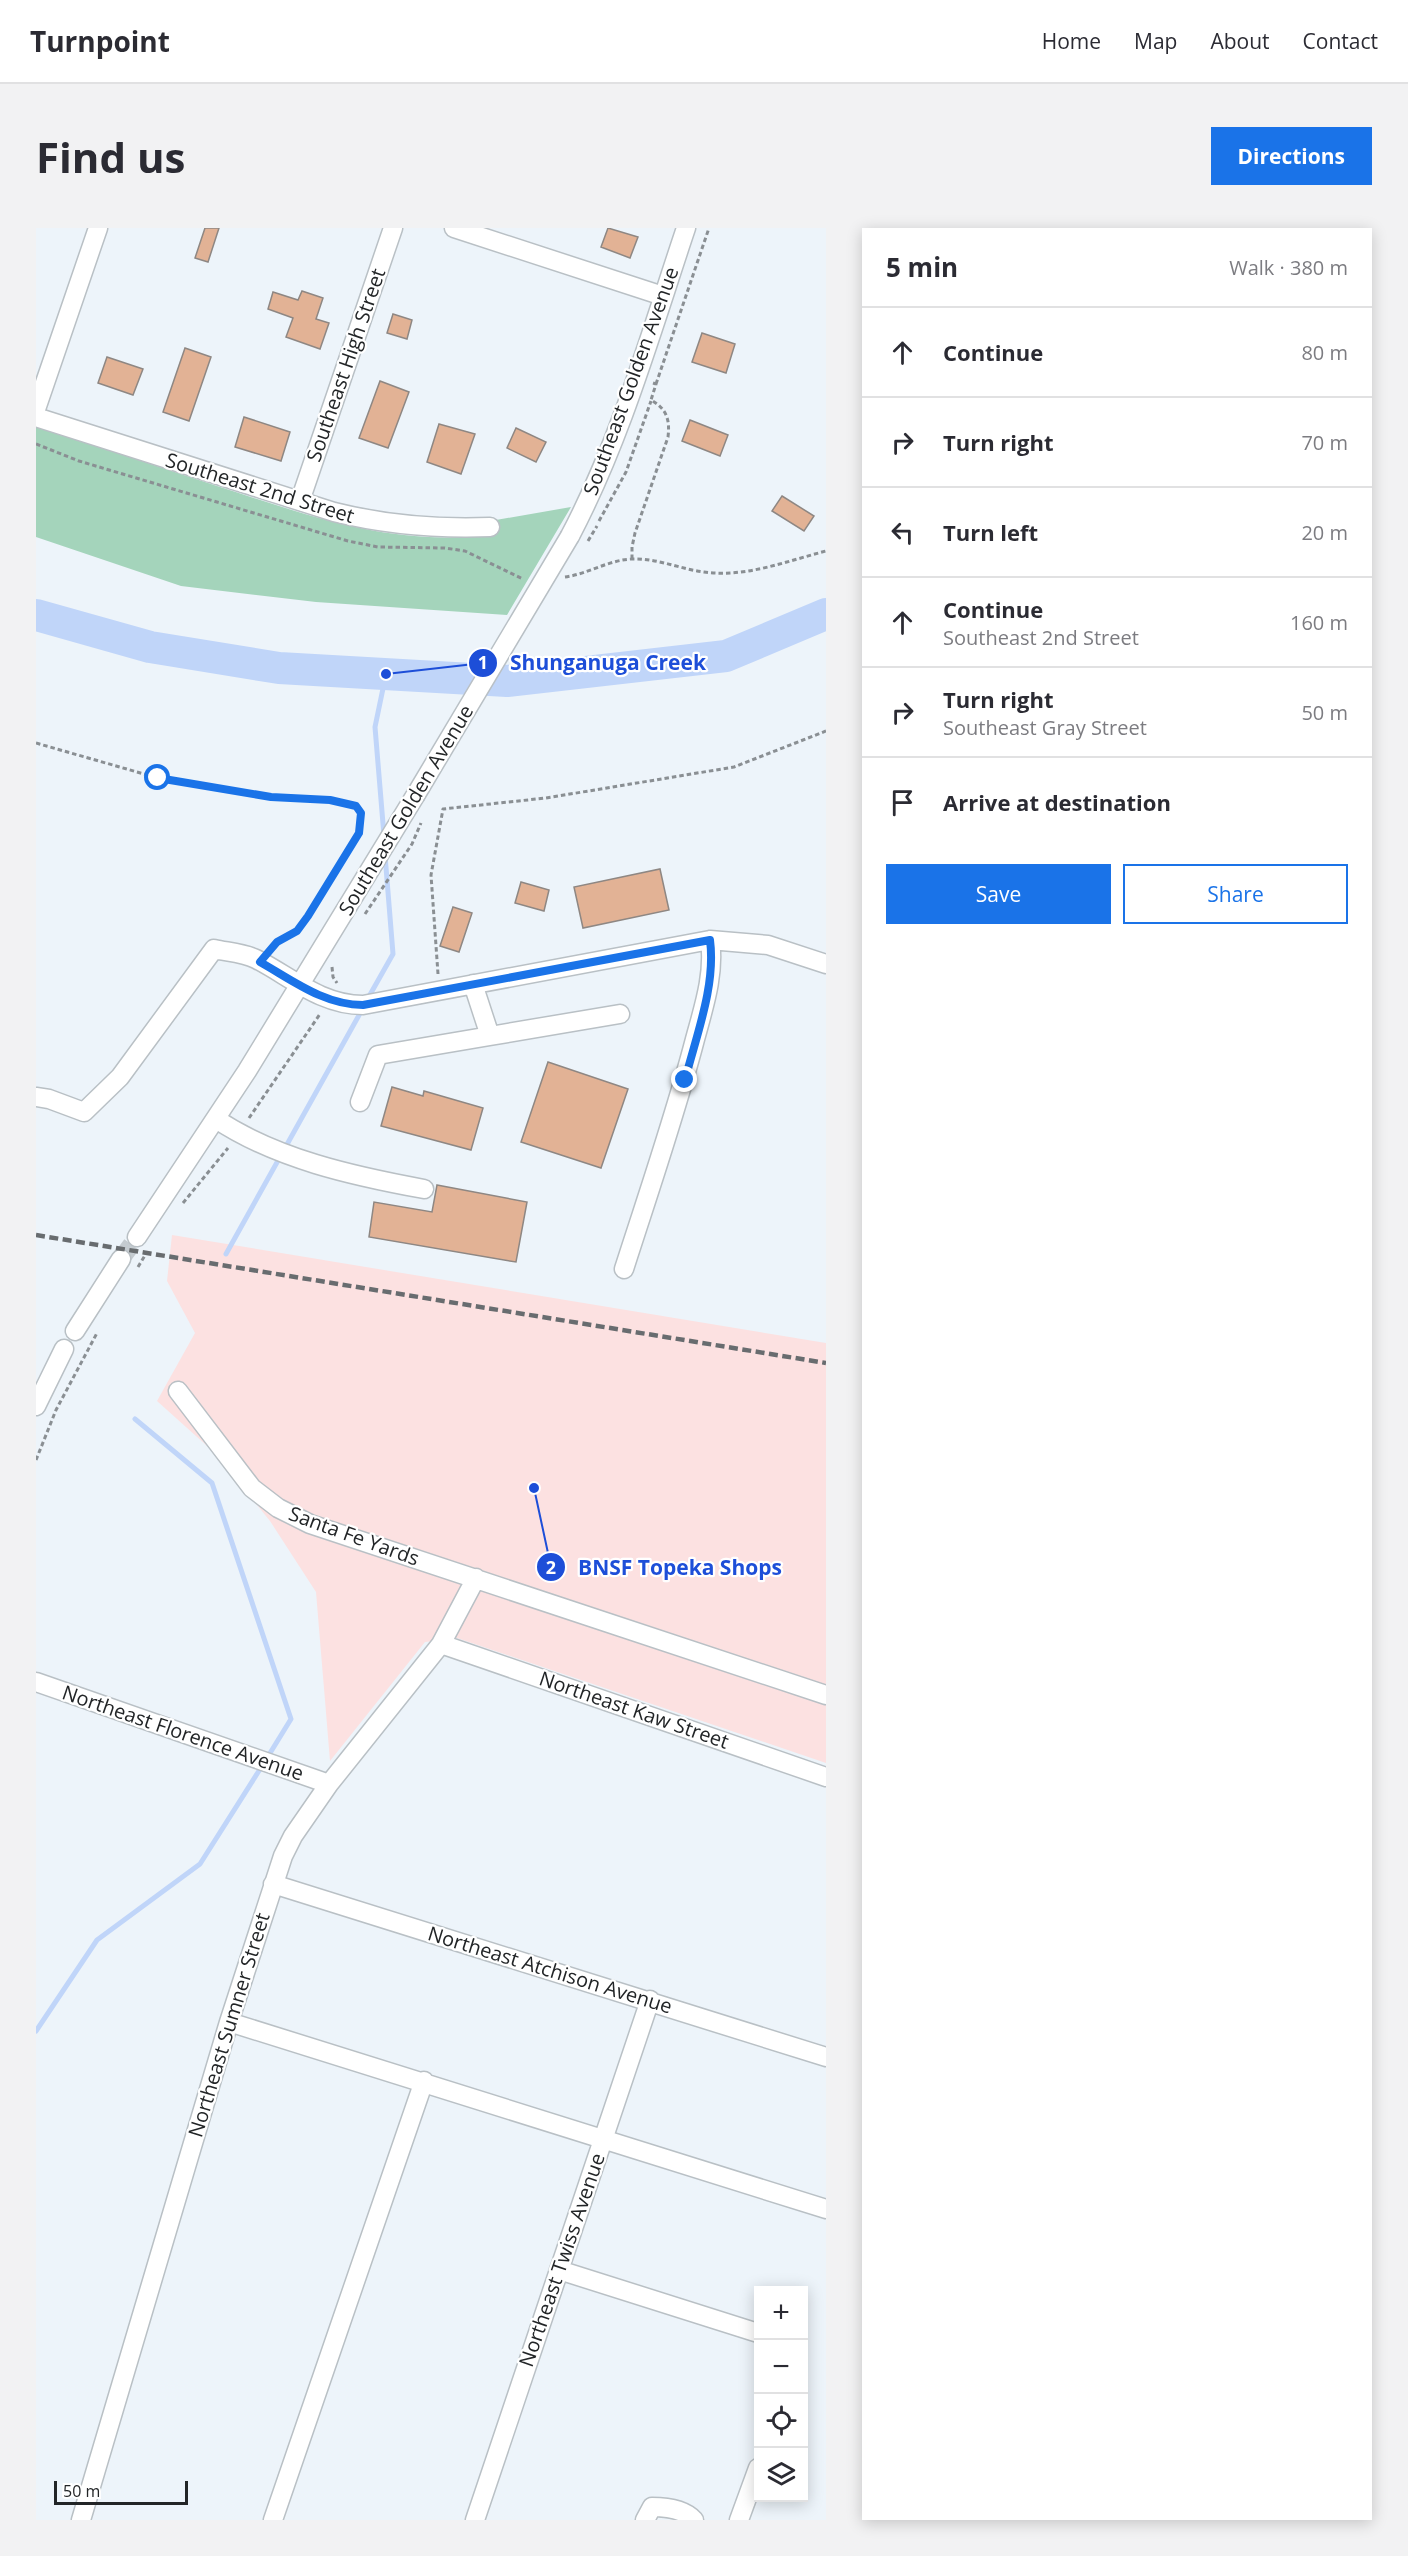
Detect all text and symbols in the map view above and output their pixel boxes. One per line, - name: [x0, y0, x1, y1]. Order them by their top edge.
- text: Turnpoint: [30, 22, 170, 60]
- text: Home: [1042, 27, 1101, 55]
- text: Map: [1134, 27, 1177, 55]
- text: About: [1210, 27, 1270, 55]
- text: Contact: [1303, 27, 1378, 55]
- button: Directions: [1211, 127, 1372, 185]
- text: Find us: [36, 128, 185, 185]
- text: 5 min: [886, 249, 958, 285]
- text: Walk · 380 m: [1229, 254, 1348, 281]
- street label: Southeast Golden Avenue: [577, 263, 684, 499]
- street label: Southeast High Street: [300, 265, 391, 465]
- icon: ahead: [886, 336, 919, 369]
- text: Continue: [943, 337, 1043, 367]
- text: 80 m: [1301, 339, 1348, 366]
- icon: right: [886, 426, 919, 459]
- text: Turn right: [943, 427, 1054, 457]
- text: 70 m: [1301, 429, 1348, 456]
- street label: Southeast 2nd Street: [163, 446, 358, 529]
- icon: left: [886, 516, 919, 549]
- text: Turn left: [943, 517, 1038, 547]
- text: 20 m: [1301, 519, 1348, 546]
- text: Continue: [943, 594, 1043, 624]
- icon: ahead: [886, 606, 919, 639]
- text: 160 m: [1290, 609, 1348, 636]
- text: Southeast 2nd Street: [943, 624, 1139, 651]
- callout: Shunganuga Creek: [468, 643, 718, 682]
- text: Shunganuga Creek: [510, 648, 707, 676]
- text: 1: [478, 650, 488, 674]
- text: Turn right: [943, 684, 1054, 714]
- icon: right: [886, 696, 919, 729]
- street label: Southeast Golden Avenue: [332, 699, 479, 920]
- text: 50 m: [1301, 699, 1348, 726]
- text: Southeast Gray Street: [943, 714, 1147, 741]
- route start: [144, 764, 170, 790]
- icon: arrive: [886, 786, 919, 819]
- text: Arrive at destination: [943, 787, 1171, 817]
- button: Save: [886, 864, 1111, 924]
- button: Share: [1123, 864, 1348, 924]
- route end: [671, 1066, 697, 1092]
- street label: Santa Fe Yards: [285, 1499, 423, 1572]
- callout: BNSF Topeka Shops: [536, 1548, 794, 1587]
- text: BNSF Topeka Shops: [578, 1553, 782, 1581]
- text: 2: [546, 1555, 556, 1579]
- street label: Northeast Kaw Street: [536, 1664, 733, 1755]
- street label: Northeast Florence Avenue: [59, 1678, 307, 1787]
- street label: Northeast Sumner Street: [182, 1909, 276, 2140]
- street label: Northeast Atchison Avenue: [425, 1919, 676, 2020]
- street label: Northeast Twiss Avenue: [512, 2149, 611, 2370]
- map controls: [754, 2286, 808, 2502]
- button: +: [754, 2286, 808, 2340]
- button: −: [754, 2340, 808, 2394]
- button: locate: [754, 2394, 808, 2448]
- button: layers: [754, 2448, 808, 2502]
- scale bar: [54, 2478, 188, 2506]
- text: 50 m: [63, 2480, 100, 2502]

